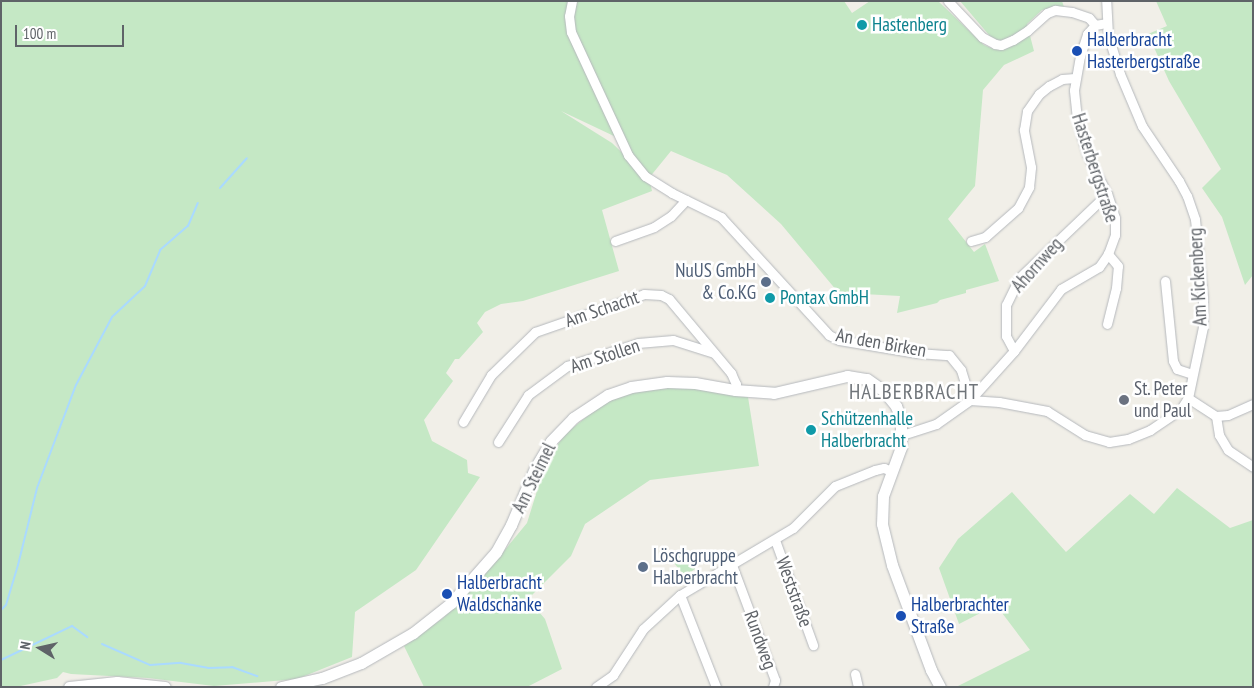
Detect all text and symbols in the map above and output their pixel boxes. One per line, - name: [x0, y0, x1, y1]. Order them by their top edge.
- place label: Hastenberg: [872, 14, 947, 36]
- scale bar: [18, 15, 126, 47]
- marker: Hastenberg: [856, 19, 868, 31]
- text: 100 m: [23, 24, 56, 43]
- place label: Halberbracht Hasterbergstraße: [1087, 29, 1200, 73]
- marker: Halberbracht Hasterbergstraße: [1071, 45, 1083, 57]
- street label: Hasterbergstraße: [1067, 111, 1123, 225]
- street label: Am Kickenberg: [1184, 227, 1212, 327]
- street label: Ahornweg: [1006, 233, 1068, 297]
- place label: NuUS GmbH & Co.KG: [675, 260, 756, 304]
- marker: NuUS GmbH & Co.KG: [760, 276, 772, 288]
- street label: Am Schacht: [562, 286, 642, 332]
- place label: Pontax GmbH: [780, 287, 869, 309]
- marker: Pontax GmbH: [764, 292, 776, 304]
- street label: An den Birken: [834, 324, 928, 362]
- street label: Am Stollen: [567, 334, 643, 378]
- place label: St. Peter und Paul: [1134, 378, 1191, 422]
- district label: HALBERBRACHT: [847, 379, 981, 405]
- marker: St. Peter und Paul: [1118, 394, 1130, 406]
- place label: Schützenhalle Halberbracht: [821, 408, 913, 452]
- marker: Schützenhalle Halberbracht: [805, 424, 817, 436]
- street label: Am Steimel: [507, 439, 561, 517]
- place label: Löschgruppe Halberbracht: [653, 545, 738, 589]
- street label: Weststraße: [771, 554, 817, 630]
- marker: Löschgruppe Halberbracht: [637, 561, 649, 573]
- place label: Halberbracht Waldschänke: [457, 572, 542, 616]
- marker: Halberbracht Waldschänke: [441, 588, 453, 600]
- place label: Halberbrachter Straße: [911, 594, 1009, 638]
- street label: Rundweg: [739, 607, 781, 673]
- marker: Halberbrachter Straße: [895, 610, 907, 622]
- north arrow: [15, 623, 65, 673]
- text: N: [16, 640, 35, 651]

